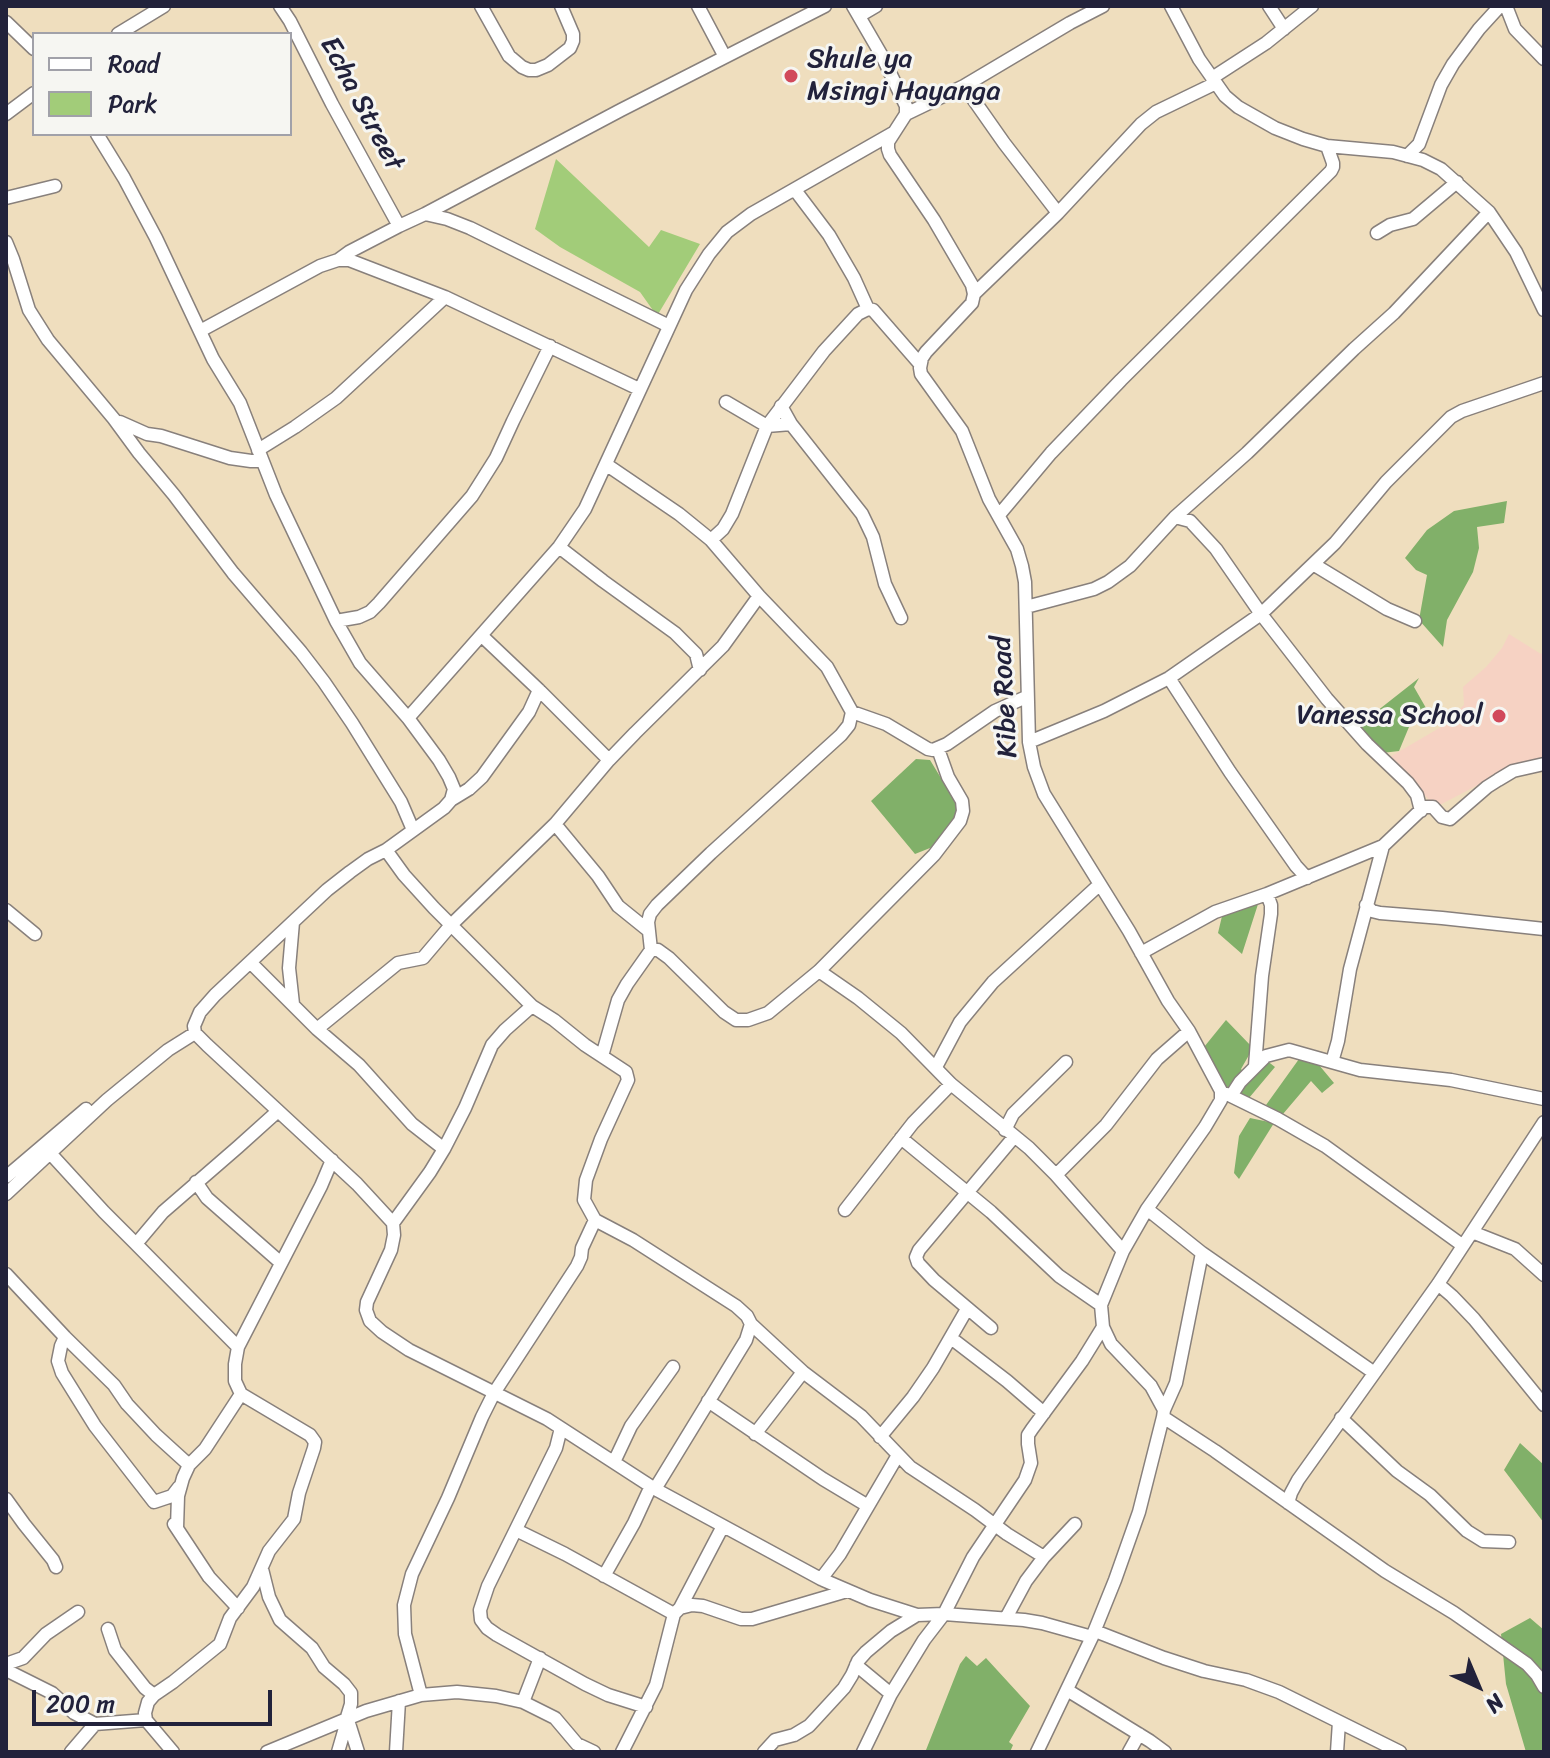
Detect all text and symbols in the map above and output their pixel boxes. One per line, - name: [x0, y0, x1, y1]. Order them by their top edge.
- street label: Echa Street: [312, 31, 410, 177]
- legend: [32, 32, 292, 136]
- text: Road: [108, 43, 159, 85]
- place label: Shule ya Msingi Hayanga: [807, 43, 1000, 109]
- marker: Shule ya Msingi Hayanga: [782, 67, 800, 85]
- text: Park: [108, 83, 157, 125]
- street label: Kibe Road: [986, 635, 1026, 759]
- place label: Vanessa School: [1296, 699, 1483, 733]
- marker: Vanessa School: [1490, 707, 1508, 725]
- north arrow: [1438, 1646, 1518, 1726]
- scale bar: [36, 1674, 276, 1724]
- text: 200 m: [46, 1683, 115, 1725]
- text: N: [1476, 1684, 1514, 1723]

